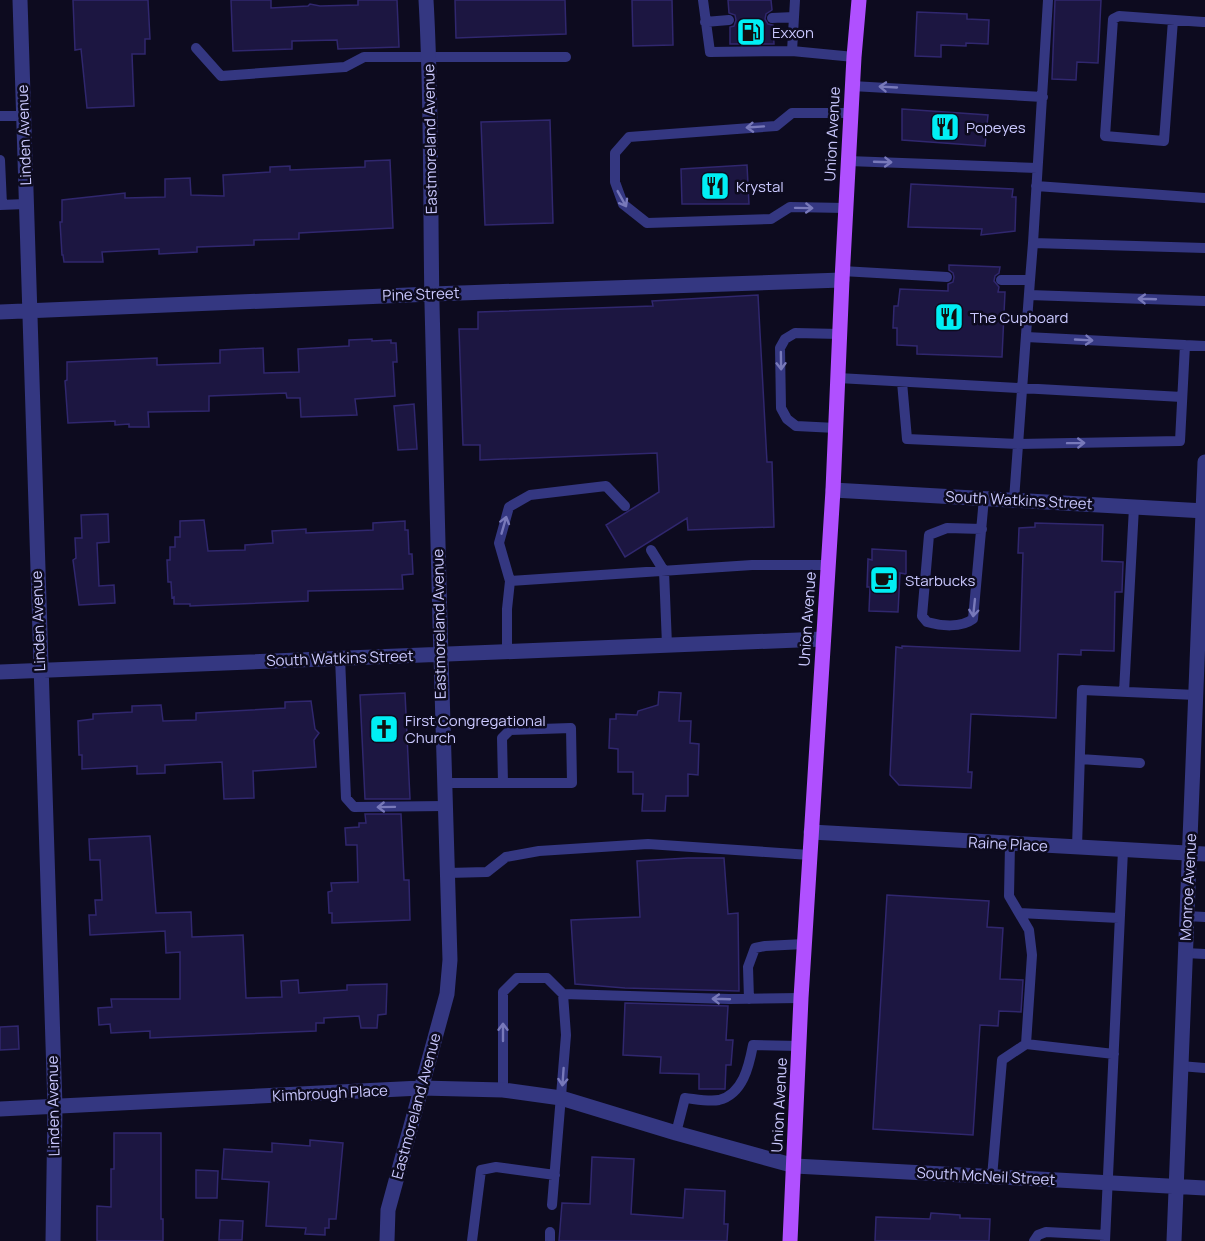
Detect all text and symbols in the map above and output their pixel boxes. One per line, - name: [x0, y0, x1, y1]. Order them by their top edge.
- fuel station icon: Exxon: [735, 16, 767, 48]
- place label: Exxon: [772, 22, 814, 43]
- street label: Eastmoreland Avenue: [418, 63, 442, 214]
- one-way arrow: [879, 82, 898, 93]
- street label: Linden Avenue: [12, 84, 36, 186]
- street label: Union Avenue: [819, 86, 845, 182]
- restaurant icon: Popeyes: [929, 111, 961, 143]
- place label: Popeyes: [966, 117, 1026, 138]
- one-way arrow: [746, 122, 766, 133]
- one-way arrow: [872, 156, 892, 168]
- restaurant icon: Krystal: [699, 170, 731, 202]
- place label: Krystal: [736, 176, 784, 197]
- one-way arrow: [616, 190, 628, 207]
- one-way arrow: [793, 202, 813, 213]
- street label: Pine Street: [382, 282, 460, 306]
- one-way arrow: [1137, 293, 1157, 305]
- restaurant icon: The Cupboard: [933, 301, 965, 333]
- place label: The Cupboard: [970, 307, 1068, 328]
- one-way arrow: [1074, 335, 1094, 346]
- one-way arrow: [775, 351, 787, 371]
- one-way arrow: [1066, 437, 1086, 449]
- street label: South Watkins Street: [945, 486, 1093, 514]
- one-way arrow: [499, 516, 510, 535]
- street label: Eastmoreland Avenue: [427, 548, 451, 699]
- cafe icon: Starbucks: [868, 564, 900, 596]
- street label: Linden Avenue: [26, 570, 50, 672]
- place label: Starbucks: [905, 570, 975, 591]
- street label: Union Avenue: [793, 571, 821, 667]
- one-way arrow: [968, 597, 979, 617]
- street label: South Watkins Street: [266, 645, 414, 671]
- place label: First Congregational Church: [405, 710, 546, 748]
- church icon: First Congregational Church: [368, 713, 400, 745]
- one-way arrow: [377, 801, 397, 813]
- street label: Raine Place: [968, 831, 1049, 857]
- street label: Monroe Avenue: [1175, 832, 1201, 941]
- one-way arrow: [712, 993, 732, 1005]
- one-way arrow: [497, 1022, 509, 1042]
- street label: Eastmoreland Avenue: [386, 1030, 446, 1181]
- street label: Linden Avenue: [42, 1055, 64, 1157]
- street label: Union Avenue: [766, 1057, 792, 1153]
- one-way arrow: [557, 1066, 568, 1086]
- street label: Kimbrough Place: [272, 1079, 388, 1107]
- street label: South McNeil Street: [916, 1162, 1056, 1190]

